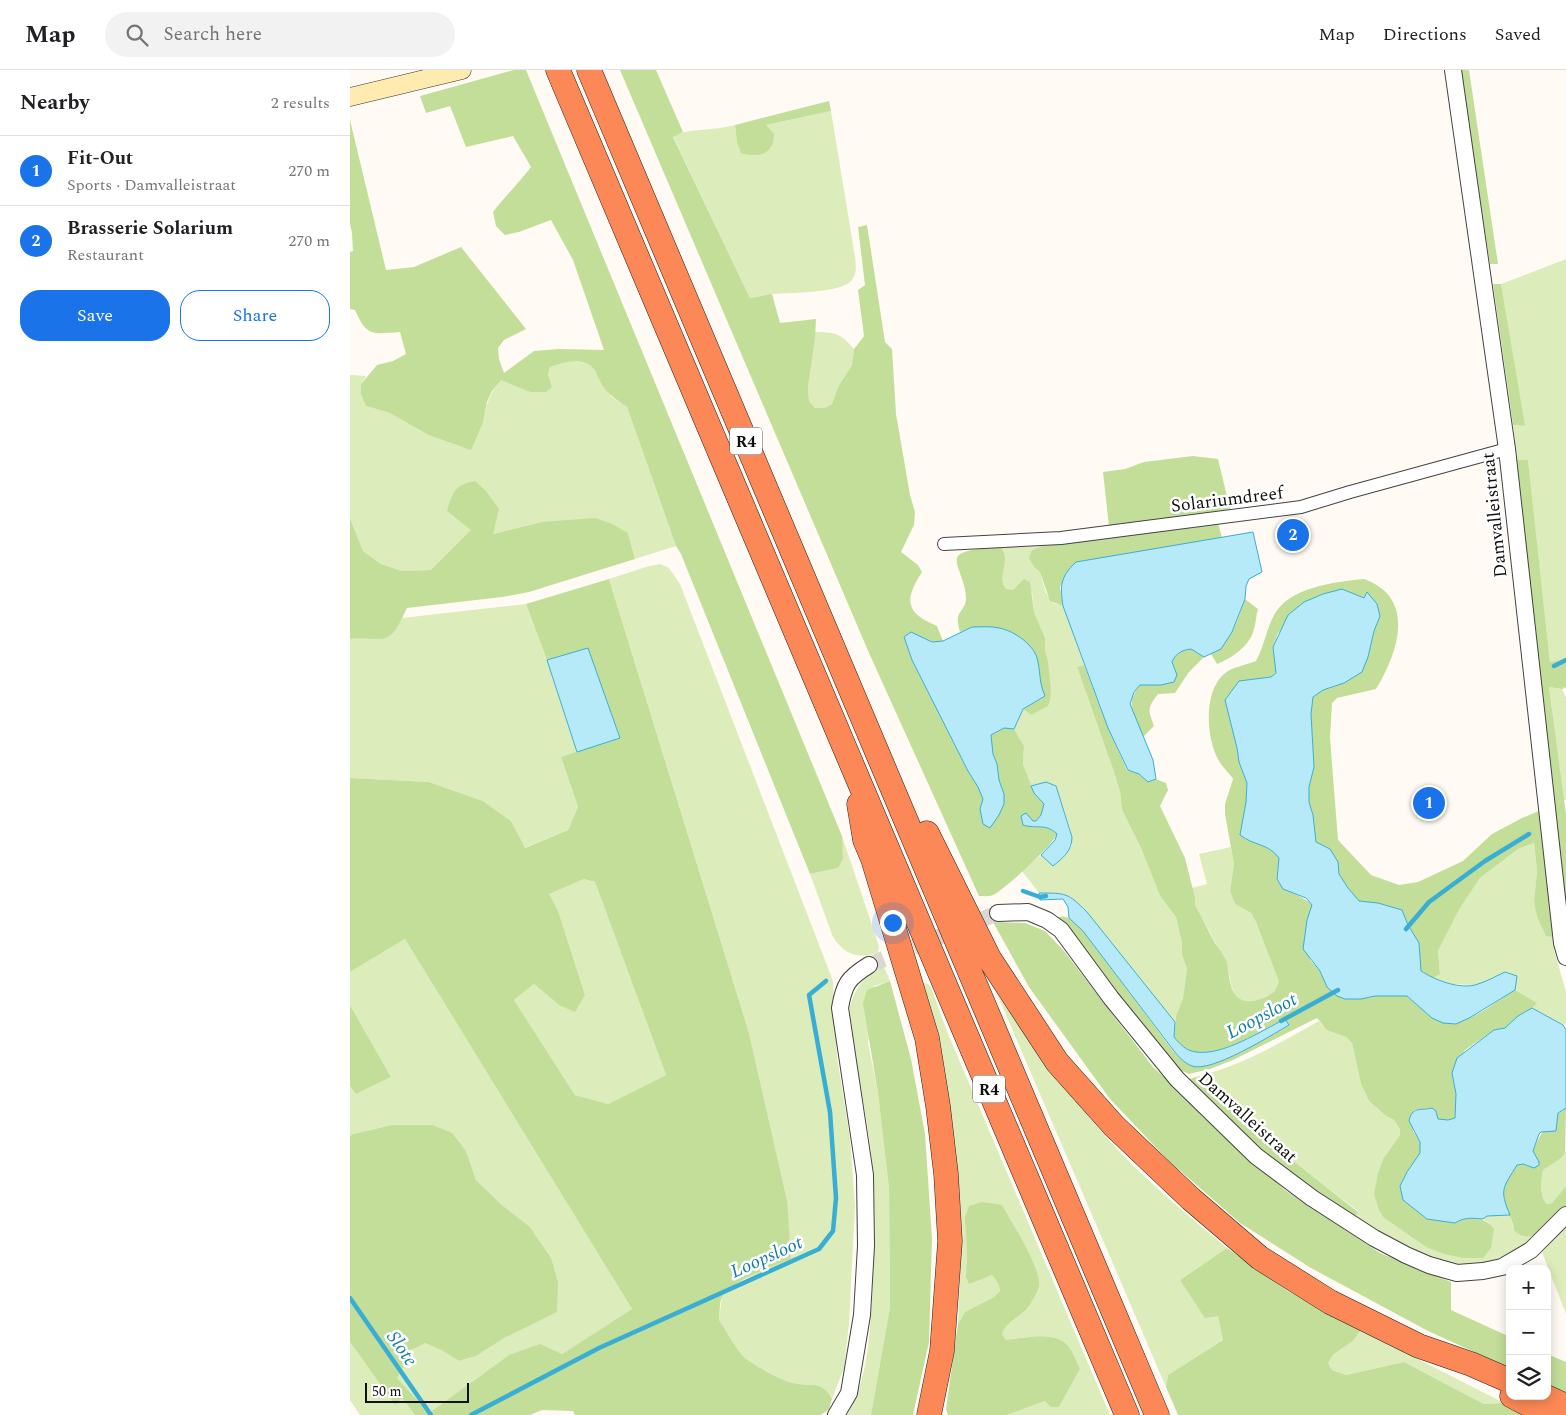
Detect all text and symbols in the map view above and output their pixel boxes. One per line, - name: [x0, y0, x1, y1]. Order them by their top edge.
- search box: [105, 12, 455, 57]
- text: Map: [25, 17, 75, 53]
- text: Search here: [163, 20, 262, 49]
- icon: search: [123, 21, 151, 49]
- text: Map: [1319, 21, 1355, 48]
- text: Directions: [1383, 21, 1467, 48]
- text: Saved: [1495, 21, 1541, 48]
- text: Nearby: [20, 87, 90, 119]
- text: 2 results: [271, 91, 330, 115]
- text: Fit-Out: [67, 144, 133, 173]
- text: 1: [32, 159, 40, 183]
- text: 270 m: [288, 159, 330, 183]
- text: Sports · Damvalleistraat: [67, 173, 236, 197]
- text: Brasserie Solarium: [67, 214, 233, 243]
- text: 2: [32, 229, 40, 253]
- text: 270 m: [288, 229, 330, 253]
- text: Restaurant: [67, 243, 144, 267]
- button: Save: [20, 290, 170, 341]
- button: Share: [180, 290, 330, 341]
- road number: R4: [730, 428, 762, 454]
- street label: Damvalleistraat: [1474, 451, 1514, 579]
- street label: Solariumdreef: [1169, 479, 1287, 520]
- pin: 2: [1277, 516, 1309, 554]
- pin: 1: [1413, 784, 1445, 822]
- your location: [880, 910, 906, 936]
- water label: Loopsloot: [1221, 985, 1303, 1047]
- street label: Damvalleistraat: [1192, 1065, 1303, 1169]
- road number: R4: [973, 1076, 1005, 1102]
- water label: Loopsloot: [726, 1228, 808, 1286]
- map controls: [1506, 1265, 1551, 1400]
- button: +: [1506, 1265, 1551, 1310]
- button: −: [1506, 1310, 1551, 1355]
- water label: Slote: [379, 1325, 425, 1373]
- button: layers: [1506, 1355, 1551, 1400]
- scale bar: [365, 1380, 469, 1403]
- text: 50 m: [372, 1381, 402, 1402]

